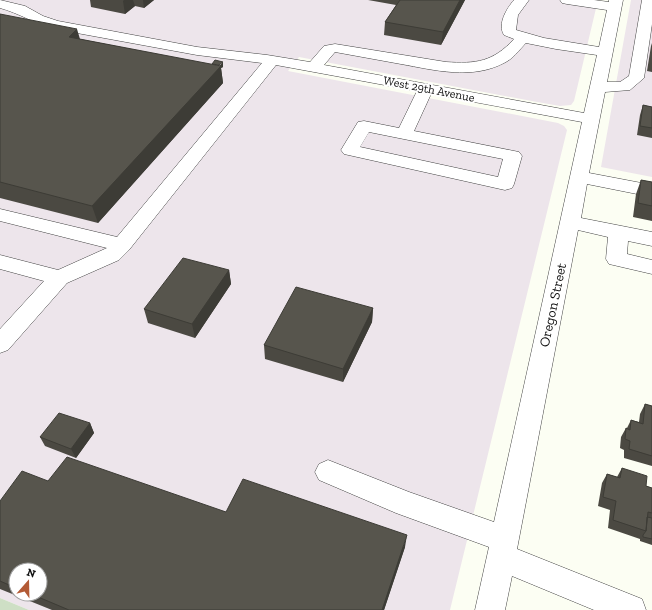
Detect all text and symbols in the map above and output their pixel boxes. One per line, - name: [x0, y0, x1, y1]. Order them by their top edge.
- street label: West 29th Avenue: [382, 73, 476, 105]
- street label: Oregon Street: [536, 261, 570, 349]
- north arrow: [8, 562, 48, 602]
- text: N: [25, 566, 38, 581]

